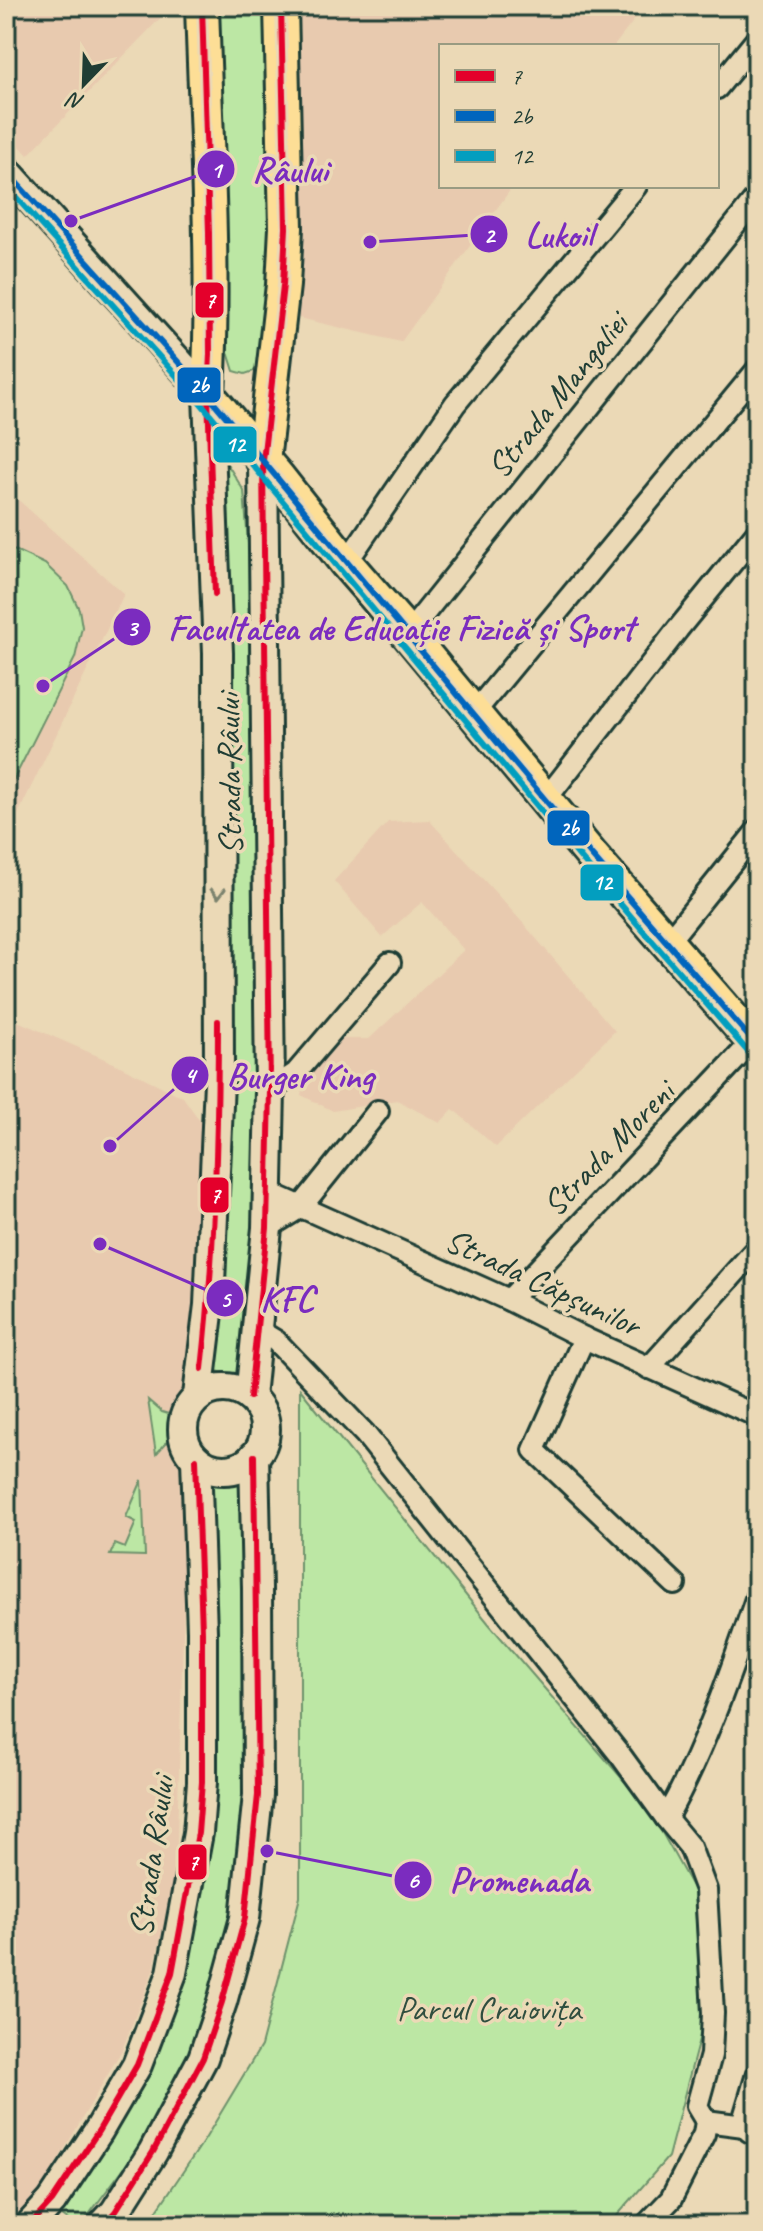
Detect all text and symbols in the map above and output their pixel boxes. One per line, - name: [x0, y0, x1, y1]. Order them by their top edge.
- north arrow: [44, 44, 124, 124]
- legend: [439, 44, 719, 188]
- text: 7: [511, 61, 523, 91]
- text: N: [62, 85, 88, 117]
- text: 2b: [511, 101, 534, 131]
- callout: Râului: [196, 139, 344, 199]
- text: 12: [511, 141, 535, 171]
- text: Râului: [252, 147, 333, 193]
- text: 1: [211, 155, 225, 185]
- callout: Lukoil: [469, 204, 609, 264]
- text: Lukoil: [525, 212, 599, 258]
- text: 2: [484, 220, 497, 250]
- line badge: 7: [194, 281, 225, 319]
- text: 7: [205, 287, 217, 315]
- street label: Strada Mangaliei: [477, 301, 639, 487]
- line badge: 2b: [176, 366, 222, 404]
- text: 2b: [189, 372, 211, 400]
- line badge: 12: [212, 425, 258, 464]
- text: 12: [225, 431, 247, 459]
- callout: Facultatea de Educație Fizică și Sport: [112, 597, 649, 657]
- text: Facultatea de Educație Fizică și Sport: [168, 605, 639, 651]
- text: 3: [127, 613, 140, 643]
- street label: Strada Râului: [206, 688, 252, 855]
- line badge: 2b: [546, 809, 591, 847]
- text: 2b: [559, 815, 581, 843]
- line badge: 12: [579, 863, 625, 902]
- text: 12: [592, 869, 614, 897]
- one-way arrow: [209, 887, 227, 900]
- callout: Burger King: [170, 1045, 389, 1105]
- text: Burger King: [227, 1053, 377, 1099]
- text: 4: [185, 1060, 199, 1090]
- street label: Strada Moreni: [533, 1069, 686, 1225]
- line badge: 7: [199, 1176, 230, 1214]
- text: 7: [210, 1182, 222, 1210]
- street label: Strada Căpșunilor: [439, 1218, 650, 1347]
- callout: KFC: [205, 1268, 330, 1328]
- text: KFC: [260, 1276, 319, 1322]
- text: 5: [220, 1284, 233, 1314]
- street label: Strada Râului: [118, 1768, 184, 1939]
- line badge: 7: [177, 1843, 208, 1881]
- text: 7: [188, 1849, 200, 1877]
- callout: Promenada: [393, 1850, 604, 1910]
- text: Promenada: [449, 1857, 591, 1903]
- text: 6: [407, 1865, 420, 1895]
- park label: Parcul Craiovița: [397, 1987, 583, 2030]

